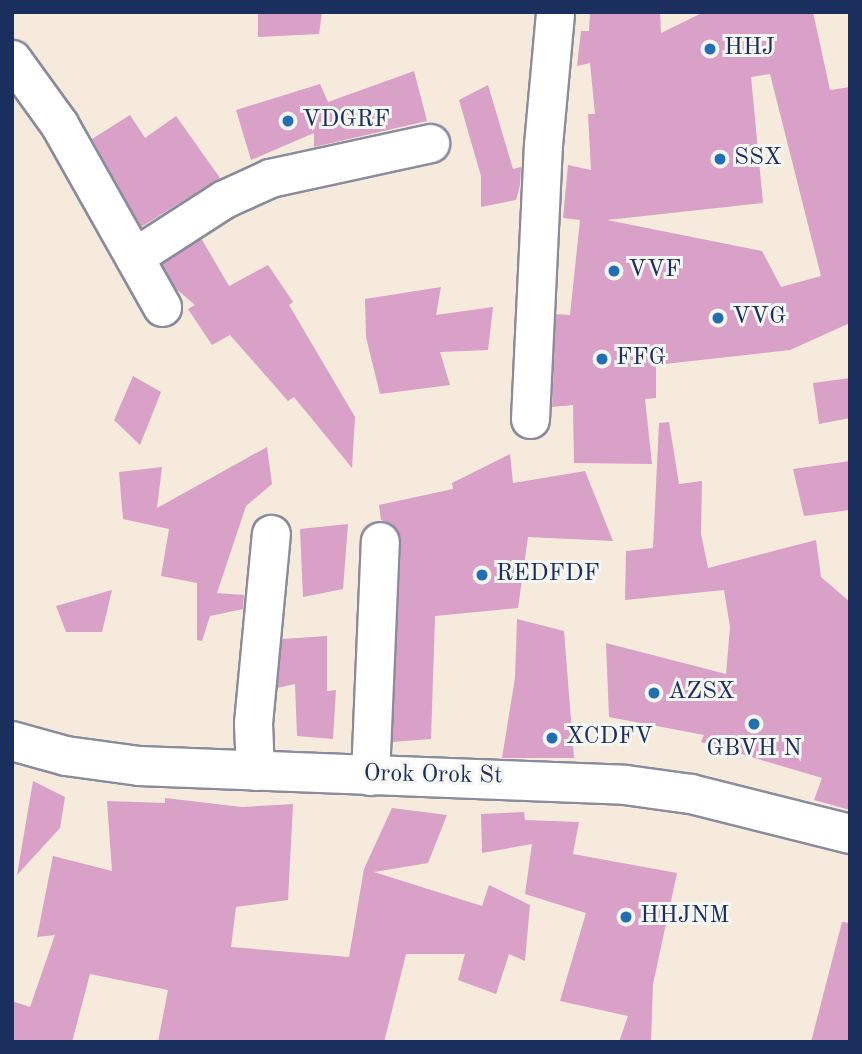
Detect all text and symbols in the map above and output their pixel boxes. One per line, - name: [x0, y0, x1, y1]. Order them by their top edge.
- place label: HHJ: [724, 35, 775, 63]
- marker: HHJ: [702, 41, 718, 57]
- place label: VDGRF: [302, 107, 390, 135]
- marker: VDGRF: [280, 113, 296, 129]
- place label: SSX: [734, 145, 782, 173]
- marker: SSX: [712, 151, 728, 167]
- place label: VVF: [628, 257, 681, 285]
- marker: VVF: [606, 263, 622, 279]
- place label: VVG: [732, 304, 786, 332]
- marker: VVG: [710, 310, 726, 326]
- place label: FFG: [616, 345, 666, 373]
- marker: FFG: [594, 351, 610, 367]
- place label: REDFDF: [496, 561, 600, 589]
- marker: REDFDF: [474, 567, 490, 583]
- place label: AZSX: [668, 679, 735, 707]
- marker: AZSX: [646, 685, 662, 701]
- marker: GBVH N: [746, 716, 762, 732]
- place label: XCDFV: [566, 724, 653, 752]
- marker: XCDFV: [544, 730, 560, 746]
- place label: GBVH N: [706, 736, 802, 764]
- street label: Orok Orok St: [363, 760, 503, 792]
- place label: HHJNM: [640, 903, 729, 931]
- marker: HHJNM: [618, 909, 634, 925]

